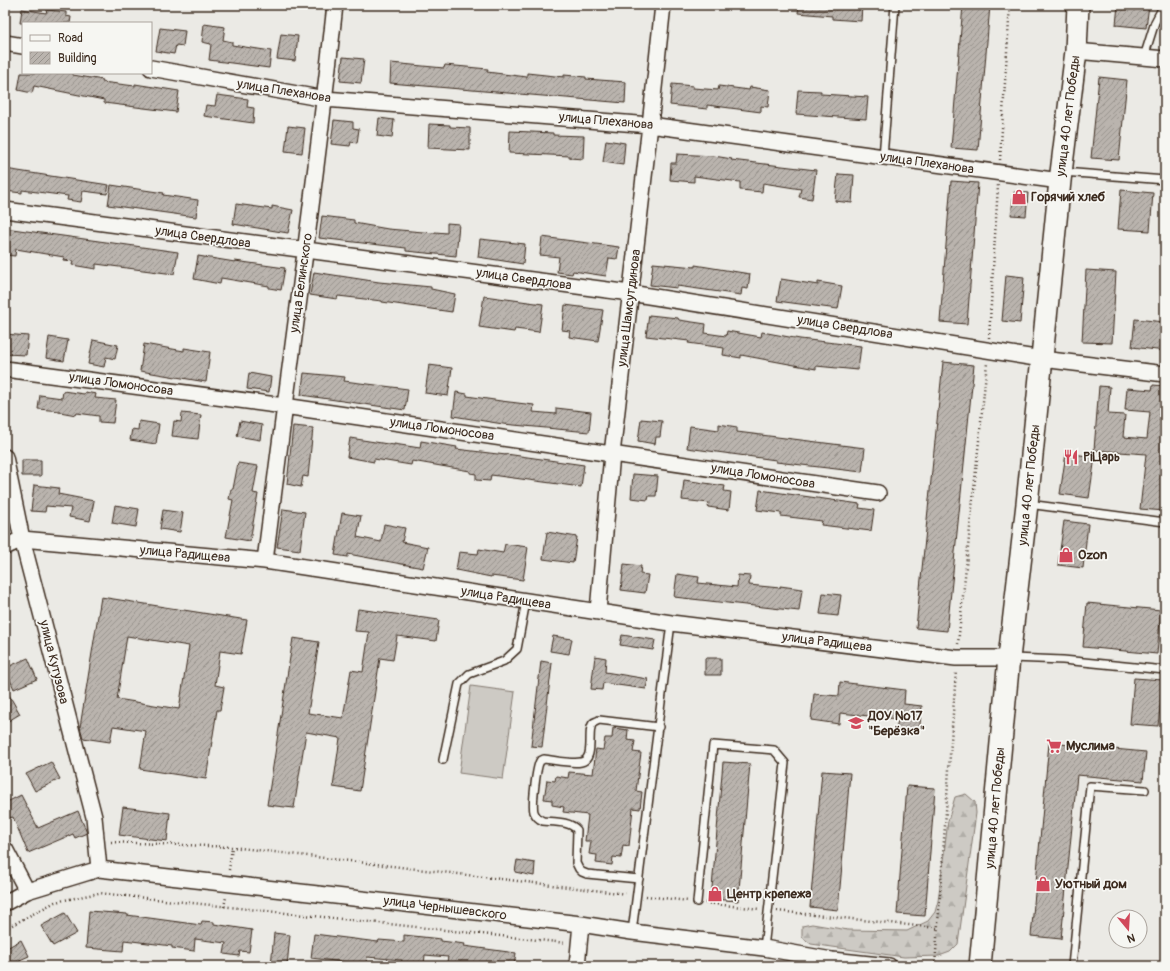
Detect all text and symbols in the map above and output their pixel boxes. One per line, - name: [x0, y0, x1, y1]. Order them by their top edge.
- legend: [22, 22, 152, 74]
- text: Road: [58, 31, 83, 46]
- text: Building: [58, 51, 97, 66]
- street label: улица 40 лет Победы: [1053, 55, 1083, 178]
- street label: улица Плеханова: [235, 76, 332, 106]
- street label: улица Плеханова: [557, 109, 654, 133]
- street label: улица Плеханова: [878, 148, 975, 178]
- shop icon: Горячий хлеб: [1010, 188, 1028, 206]
- place label: Горячий хлеб: [1031, 189, 1106, 205]
- street label: улица Свердлова: [153, 222, 252, 252]
- street label: улица Белинского: [286, 232, 316, 335]
- street label: улица Шамсутдинова: [614, 248, 644, 369]
- street label: улица Свердлова: [474, 264, 573, 294]
- street label: улица Свердлова: [795, 311, 894, 342]
- street label: улица Ломоносова: [67, 369, 174, 399]
- street label: улица Ломоносова: [388, 414, 495, 444]
- street label: улица 40 лет Победы: [1015, 424, 1043, 547]
- restaurant icon: PiЦарь: [1062, 448, 1080, 466]
- place label: PiЦарь: [1083, 449, 1120, 465]
- street label: улица Ломоносова: [709, 460, 816, 492]
- street label: улица Радищева: [138, 542, 231, 566]
- shop icon: Ozon: [1057, 546, 1075, 564]
- place label: Ozon: [1078, 547, 1108, 563]
- street label: улица Радищева: [459, 583, 552, 613]
- street label: улица Кутузова: [36, 617, 72, 706]
- street label: улица Радищева: [780, 628, 873, 655]
- place label: ДОУ №17 "Берёзка": [867, 708, 925, 739]
- school or university icon: ДОУ №17 "Берёзка": [847, 714, 865, 732]
- supermarket icon: Муслима: [1045, 737, 1063, 755]
- place label: Муслима: [1066, 738, 1115, 754]
- street label: улица 40 лет Победы: [982, 747, 1008, 870]
- shop icon: Уютный дом: [1034, 875, 1052, 893]
- place label: Уютный дом: [1055, 876, 1127, 892]
- shop icon: Центр крепежа: [706, 885, 724, 903]
- place label: Центр крепежа: [727, 886, 811, 902]
- street label: улица Чернышевского: [381, 892, 508, 924]
- north arrow: [1108, 909, 1148, 949]
- text: N: [1125, 931, 1136, 946]

